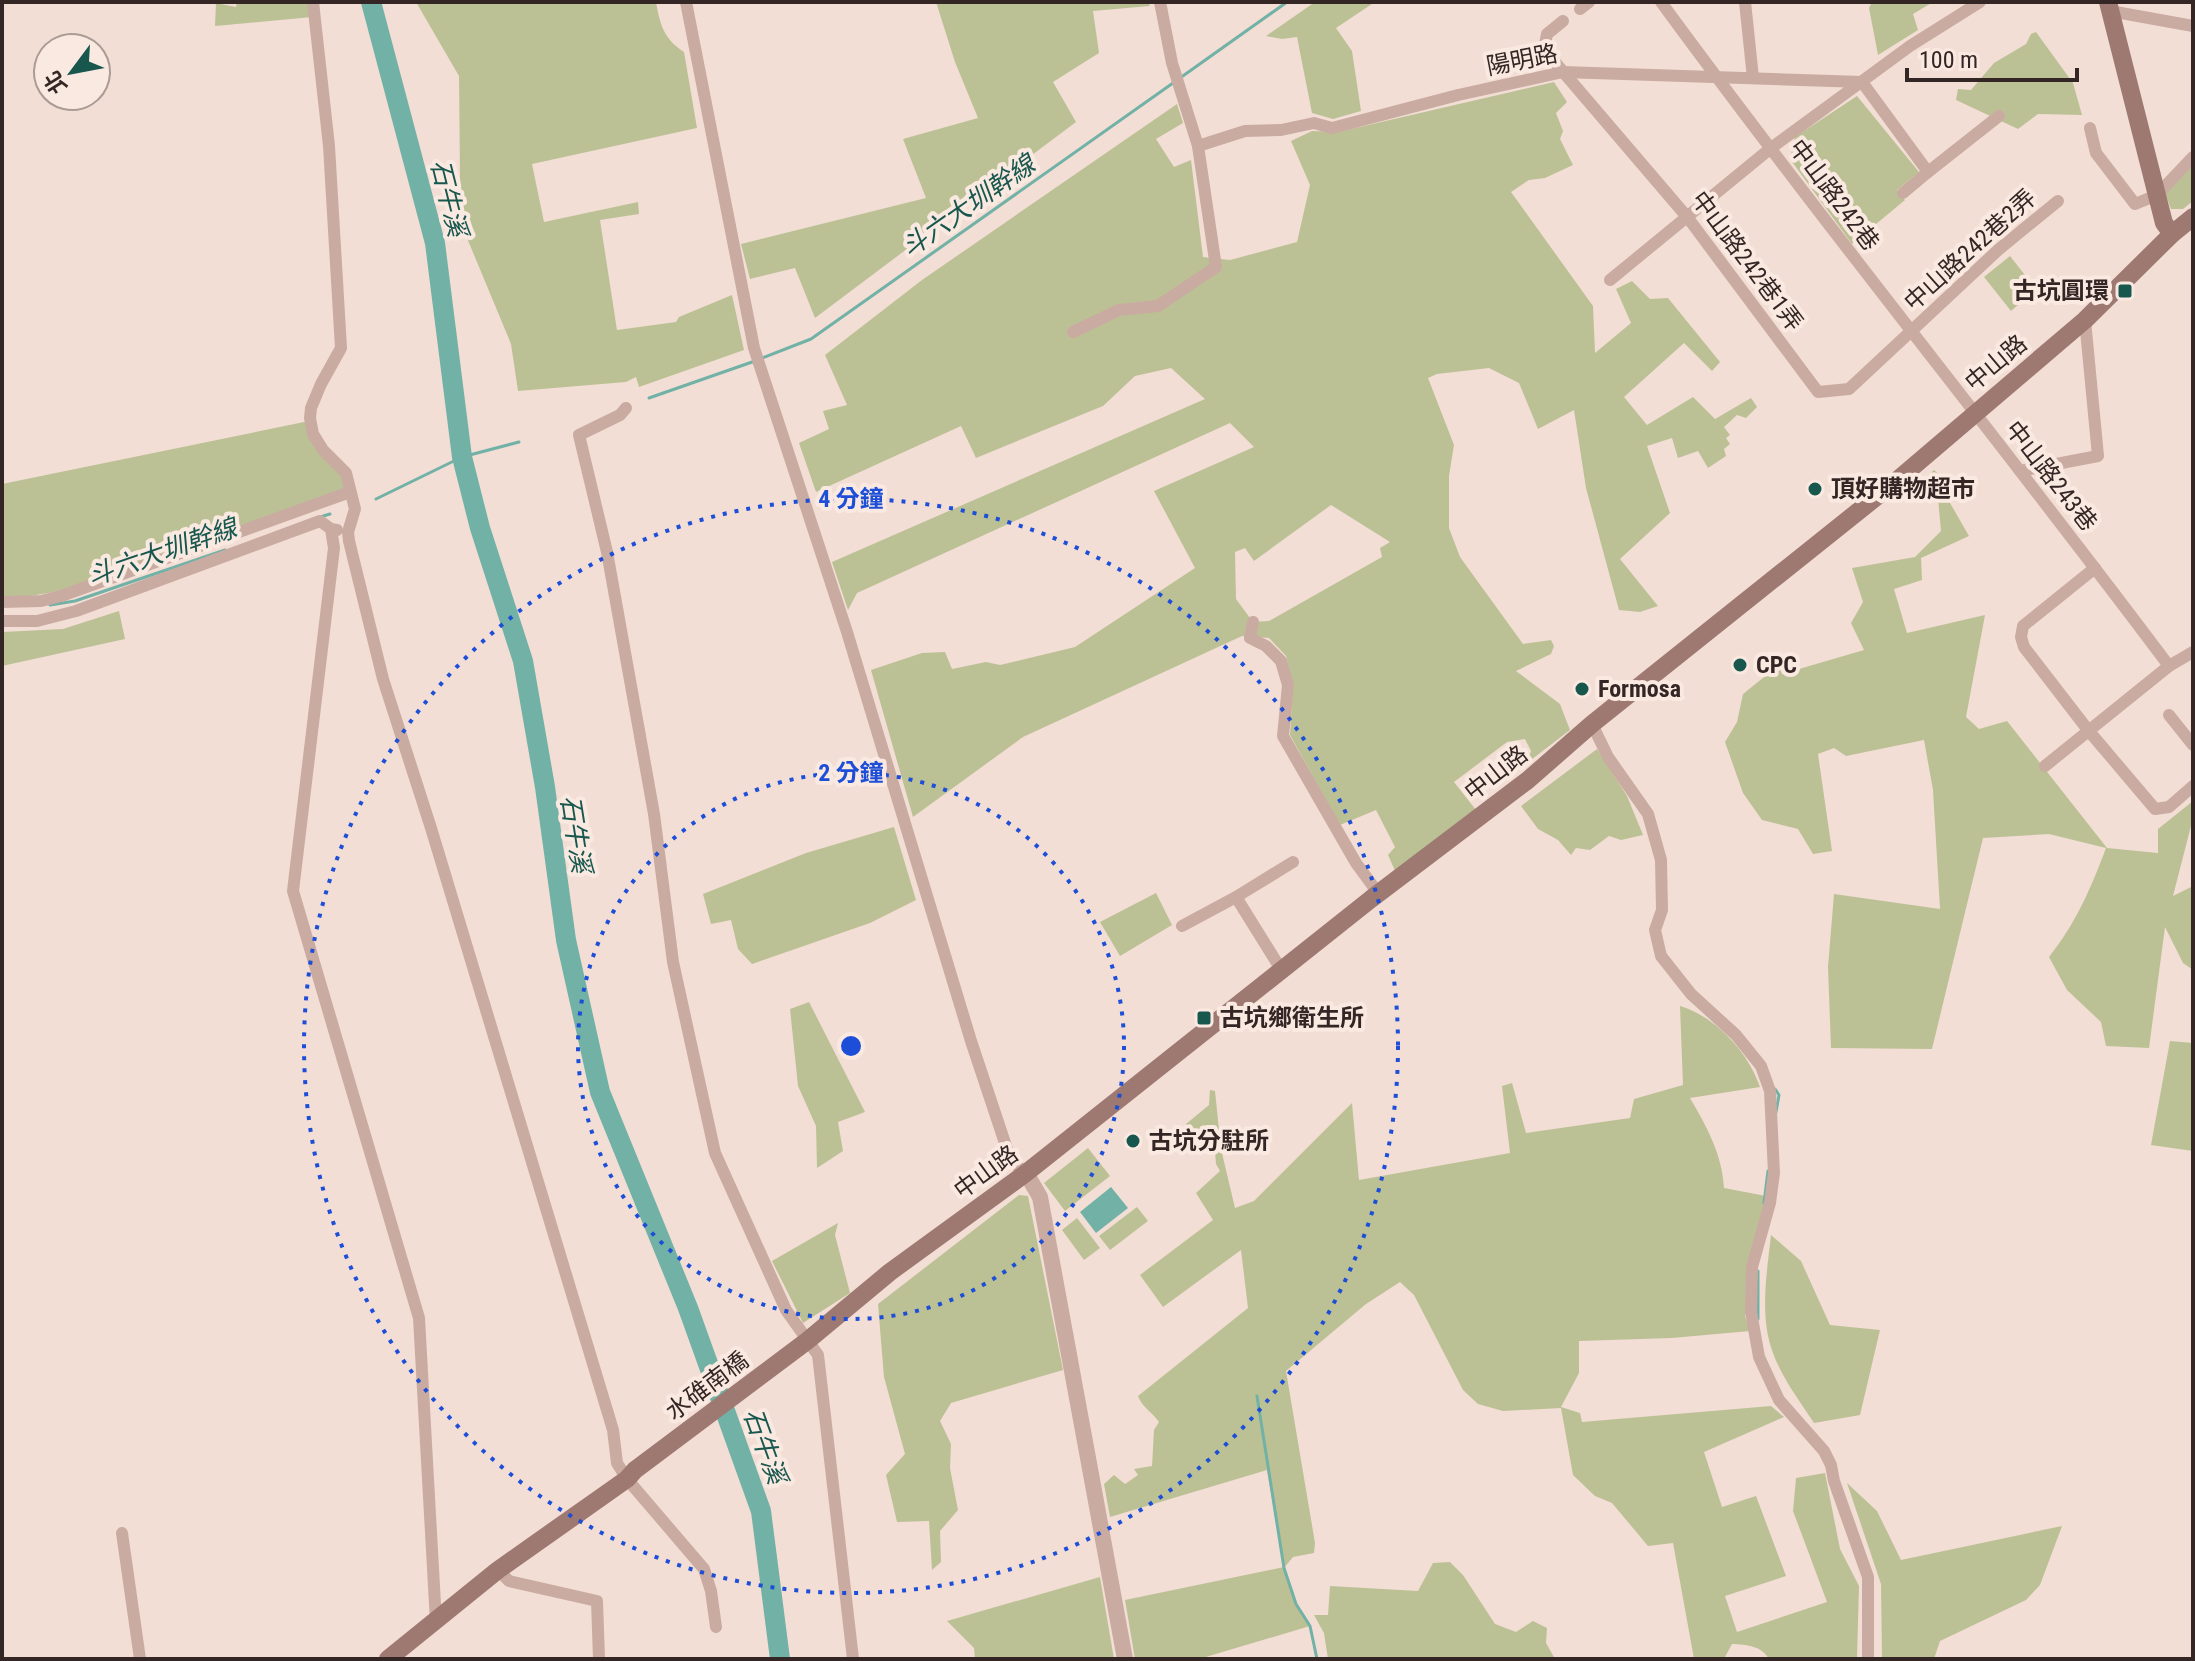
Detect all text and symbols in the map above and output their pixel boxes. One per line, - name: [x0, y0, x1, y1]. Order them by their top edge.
- north arrow: [32, 32, 112, 112]
- scale bar: [1907, 32, 2077, 82]
- street label: 陽明路: [1484, 39, 1560, 81]
- text: 100 m: [1919, 46, 1978, 74]
- text: 北: [39, 66, 72, 98]
- street label: 中山路242巷: [1783, 134, 1885, 256]
- water label: 斗六大圳幹線: [895, 147, 1043, 263]
- water label: 石牛溪: [425, 157, 474, 243]
- street label: 中山路242巷2弄: [1898, 184, 2042, 316]
- street label: 中山路242巷1弄: [1685, 186, 1809, 336]
- place label: 古坑圓環: [2013, 277, 2109, 305]
- marker: 古坑圓環: [2116, 282, 2134, 300]
- street label: 中山路: [1959, 329, 2033, 397]
- street label: 中山路243巷: [1999, 416, 2103, 536]
- place label: 頂好購物超市: [1831, 475, 1975, 503]
- marker: 頂好購物超市: [1806, 480, 1824, 498]
- text: 4 分鐘: [818, 485, 884, 513]
- water label: 斗六大圳幹線: [83, 511, 243, 592]
- place label: CPC: [1756, 651, 1797, 679]
- marker: CPC: [1731, 656, 1749, 674]
- place label: Formosa: [1598, 675, 1681, 703]
- marker: Formosa: [1573, 680, 1591, 698]
- street label: 中山路: [1459, 740, 1533, 806]
- text: 2 分鐘: [818, 759, 884, 787]
- water label: 石牛溪: [555, 793, 598, 879]
- place label: 古坑鄉衛生所: [1220, 1004, 1364, 1032]
- marker: 古坑鄉衛生所: [1195, 1009, 1213, 1027]
- centre of rings: [837, 1032, 865, 1060]
- place label: 古坑分駐所: [1149, 1127, 1269, 1155]
- marker: 古坑分駐所: [1124, 1132, 1142, 1150]
- street label: 中山路: [949, 1140, 1023, 1204]
- street label: 水碓南橋: [660, 1346, 754, 1426]
- water label: 石牛溪: [738, 1404, 794, 1492]

